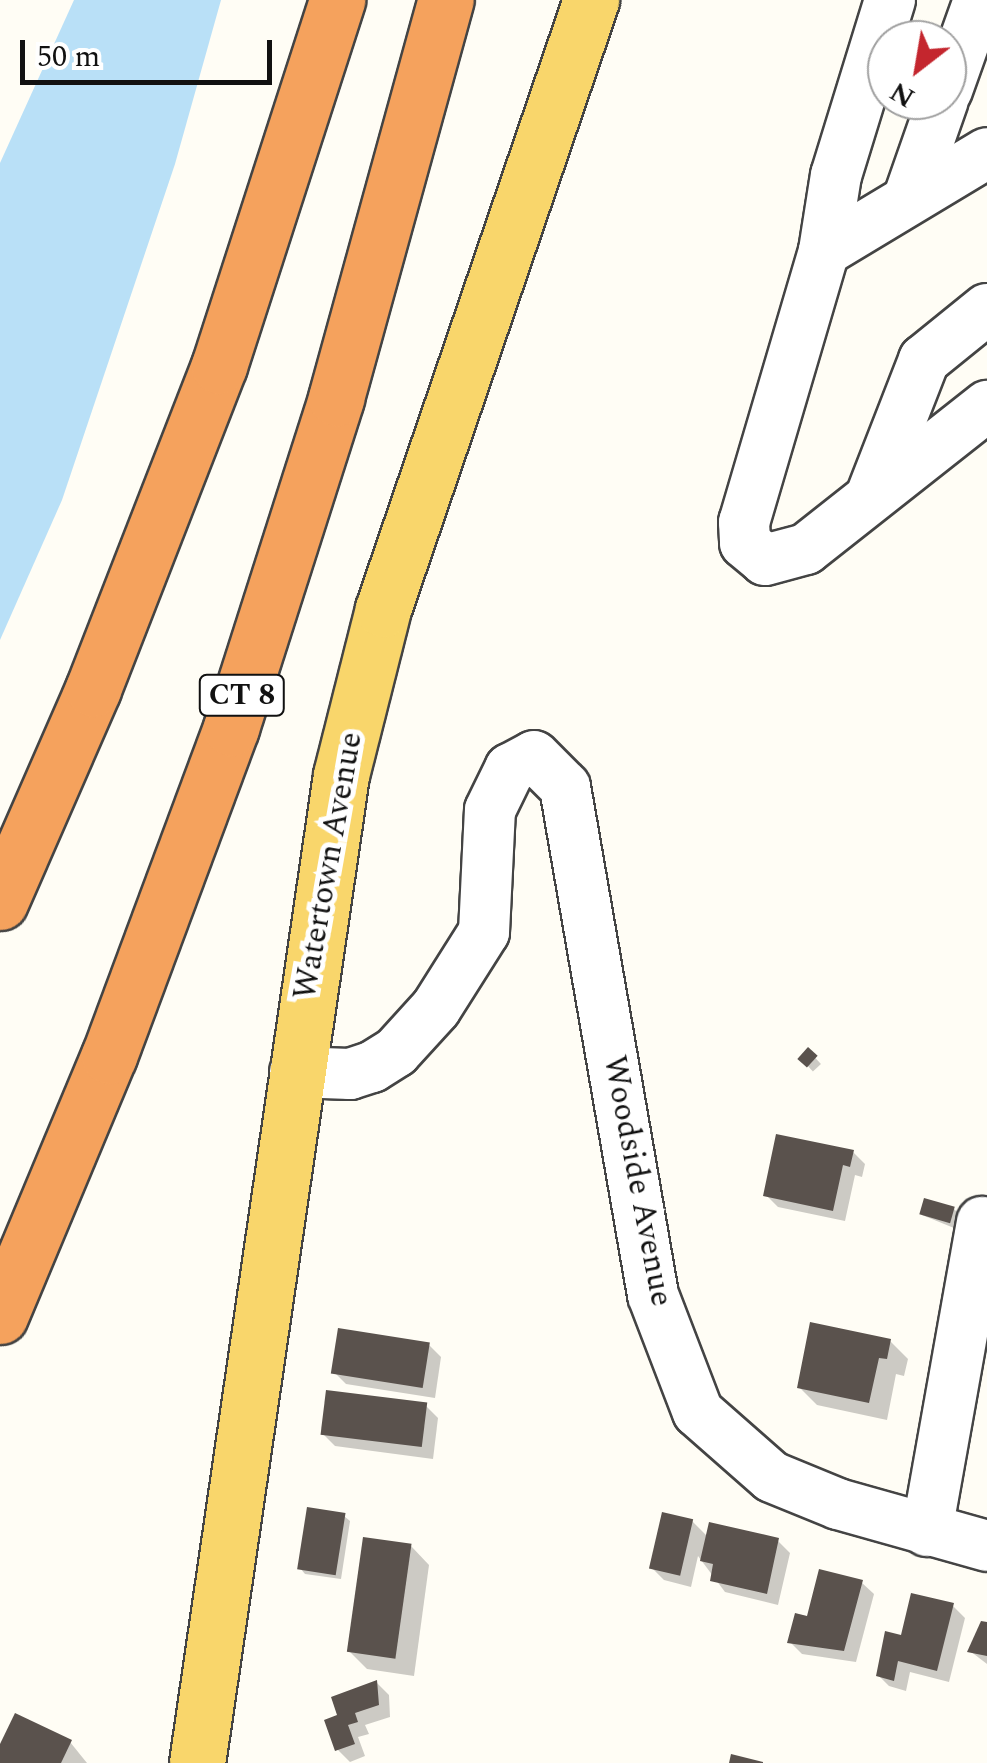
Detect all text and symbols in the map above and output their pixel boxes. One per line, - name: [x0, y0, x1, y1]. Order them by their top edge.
- scale bar: [25, 20, 278, 82]
- north arrow: [867, 20, 967, 120]
- text: 50 m: [37, 34, 100, 80]
- text: N: [881, 70, 923, 119]
- road number: CT 8: [197, 670, 287, 720]
- street label: Watertown Avenue: [287, 729, 371, 1003]
- street label: Woodside Avenue: [594, 1052, 680, 1310]

